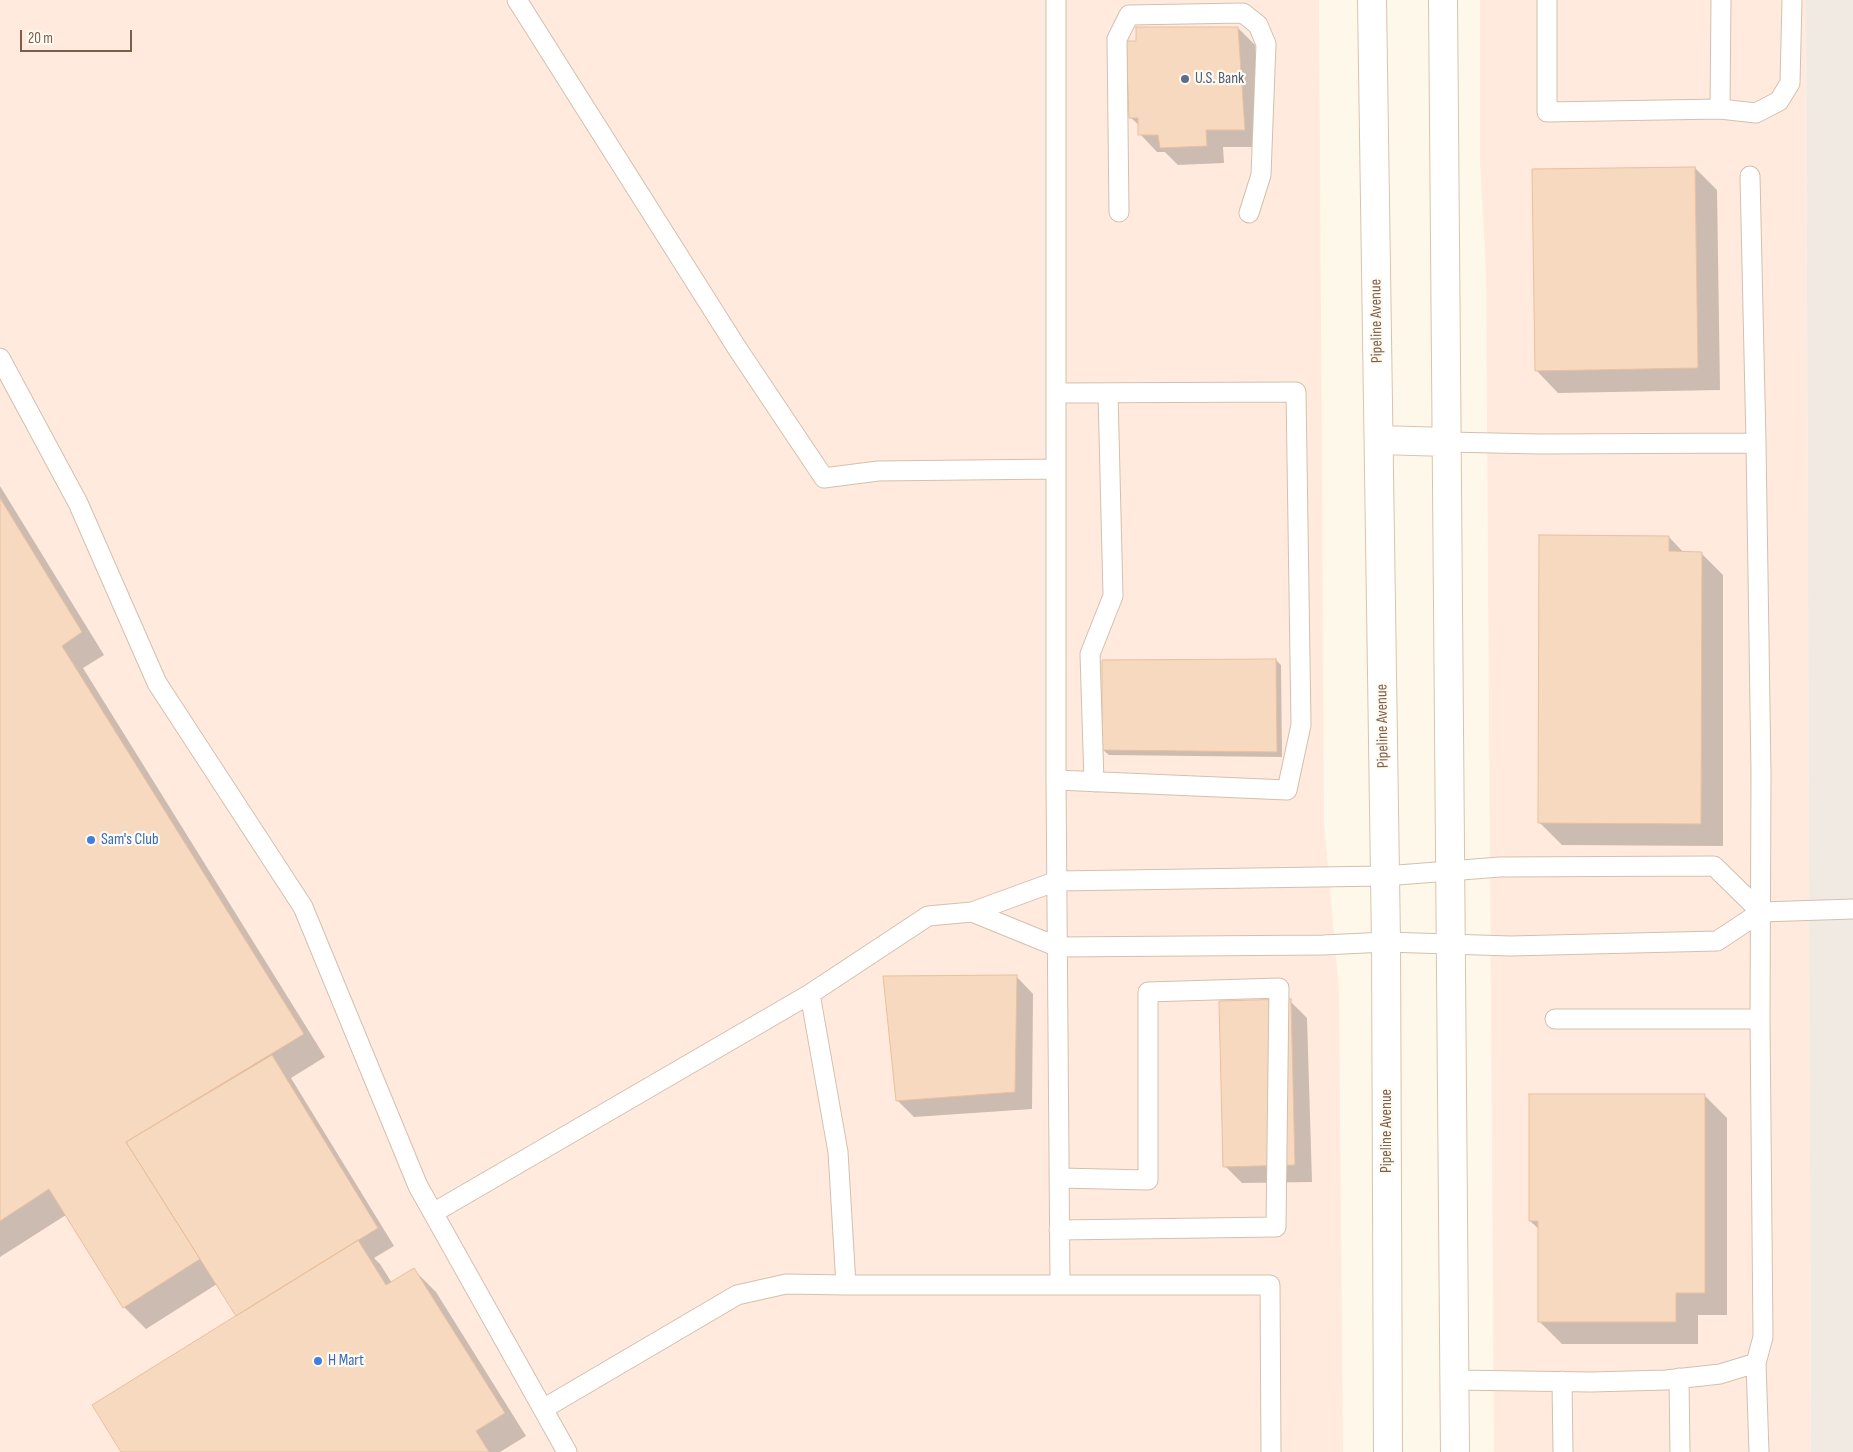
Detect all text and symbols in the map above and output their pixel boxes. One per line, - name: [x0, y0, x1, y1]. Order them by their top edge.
- scale bar: [22, 20, 135, 52]
- text: 20 m: [28, 29, 53, 48]
- place label: U.S. Bank: [1195, 69, 1244, 89]
- marker: U.S. Bank: [1179, 73, 1191, 85]
- street label: Pipeline Avenue: [1367, 279, 1387, 363]
- street label: Pipeline Avenue: [1373, 684, 1393, 768]
- place label: Sam's Club: [101, 830, 159, 850]
- marker: Sam's Club: [85, 834, 97, 846]
- street label: Pipeline Avenue: [1377, 1089, 1397, 1173]
- place label: H Mart: [328, 1351, 364, 1371]
- marker: H Mart: [312, 1355, 324, 1367]

